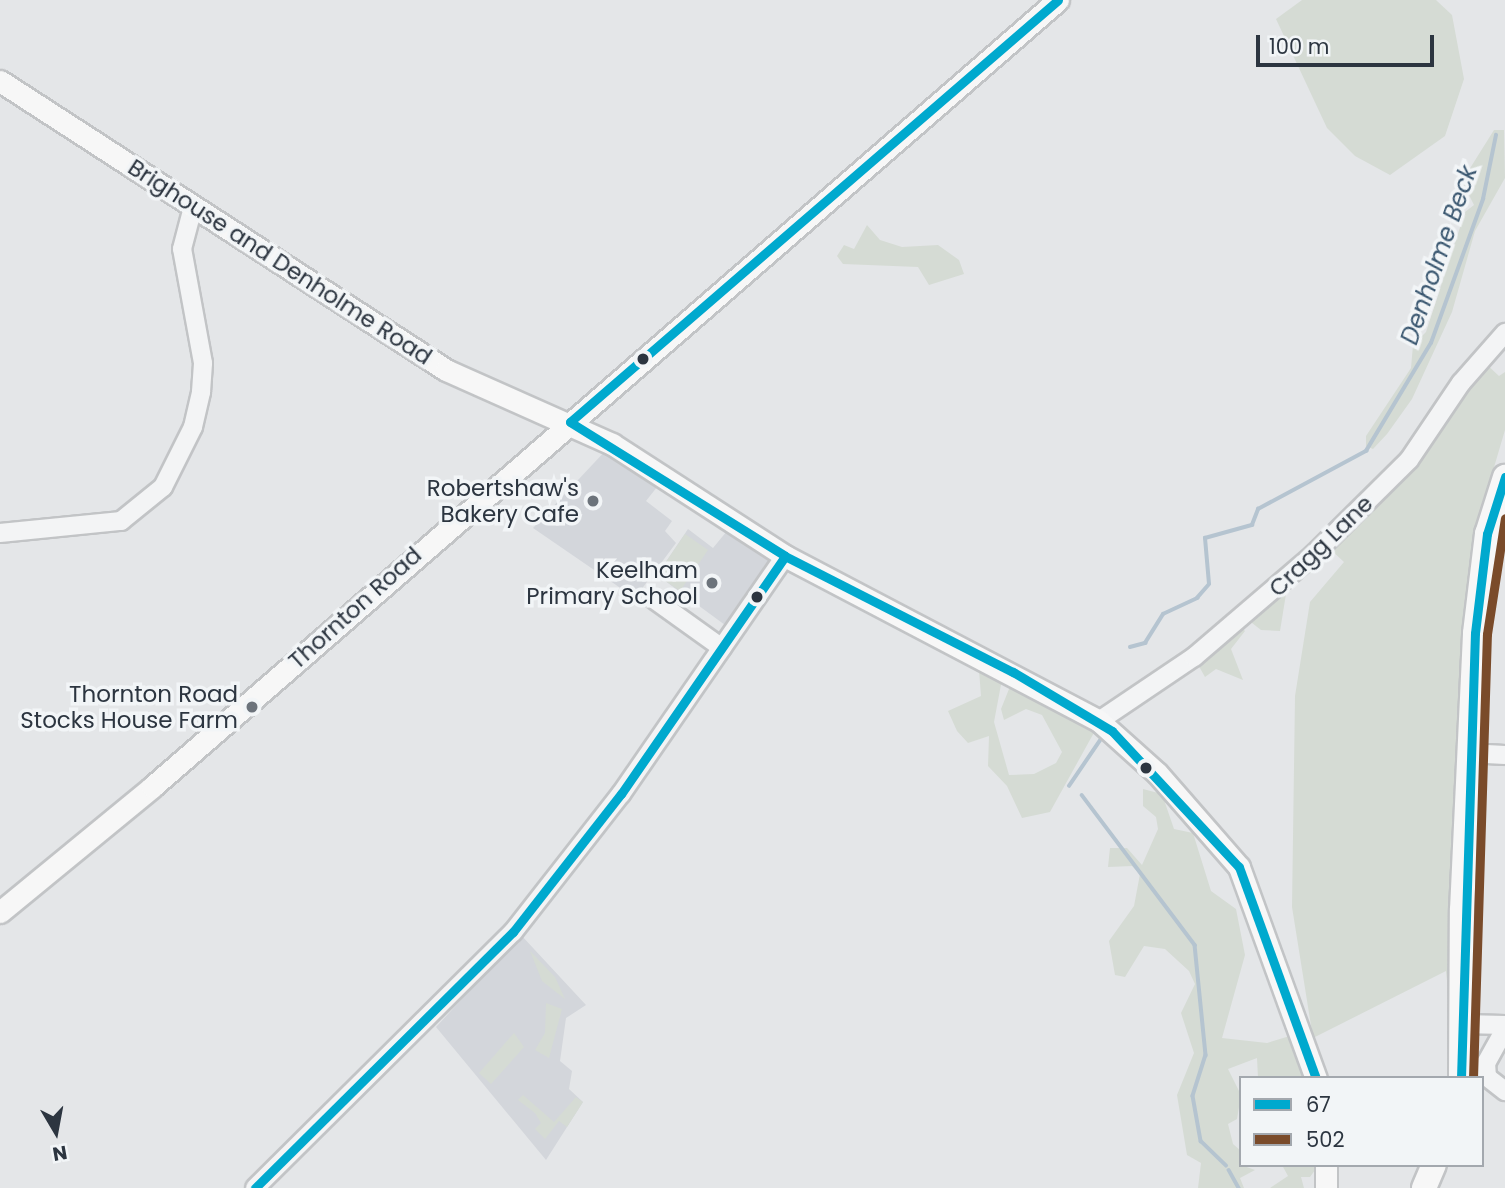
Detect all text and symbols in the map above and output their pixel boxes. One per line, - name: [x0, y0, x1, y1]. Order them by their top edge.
- scale bar: [1260, 21, 1438, 65]
- text: 100 m: [1269, 32, 1329, 61]
- street label: Brighouse and Denholme Road: [123, 153, 437, 371]
- water label: Denholme Beck: [1395, 162, 1483, 348]
- unlabelled marker: [636, 352, 650, 366]
- place label: Robertshaw's Bakery Cafe: [427, 474, 579, 528]
- street label: Cragg Lane: [1263, 490, 1379, 602]
- marker: Robertshaw's Bakery Cafe: [585, 493, 601, 509]
- street label: Thornton Road: [283, 541, 427, 675]
- place label: Keelham Primary School: [526, 556, 698, 610]
- marker: Keelham Primary School: [704, 575, 720, 591]
- unlabelled marker: [750, 590, 764, 604]
- place label: Thornton Road Stocks House Farm: [20, 680, 238, 734]
- marker: Thornton Road Stocks House Farm: [244, 699, 260, 715]
- unlabelled marker: [1139, 761, 1153, 775]
- legend: [1239, 1076, 1484, 1167]
- text: 67: [1306, 1090, 1331, 1119]
- north arrow: [21, 1097, 91, 1167]
- text: 502: [1306, 1125, 1344, 1154]
- text: N: [50, 1139, 69, 1168]

